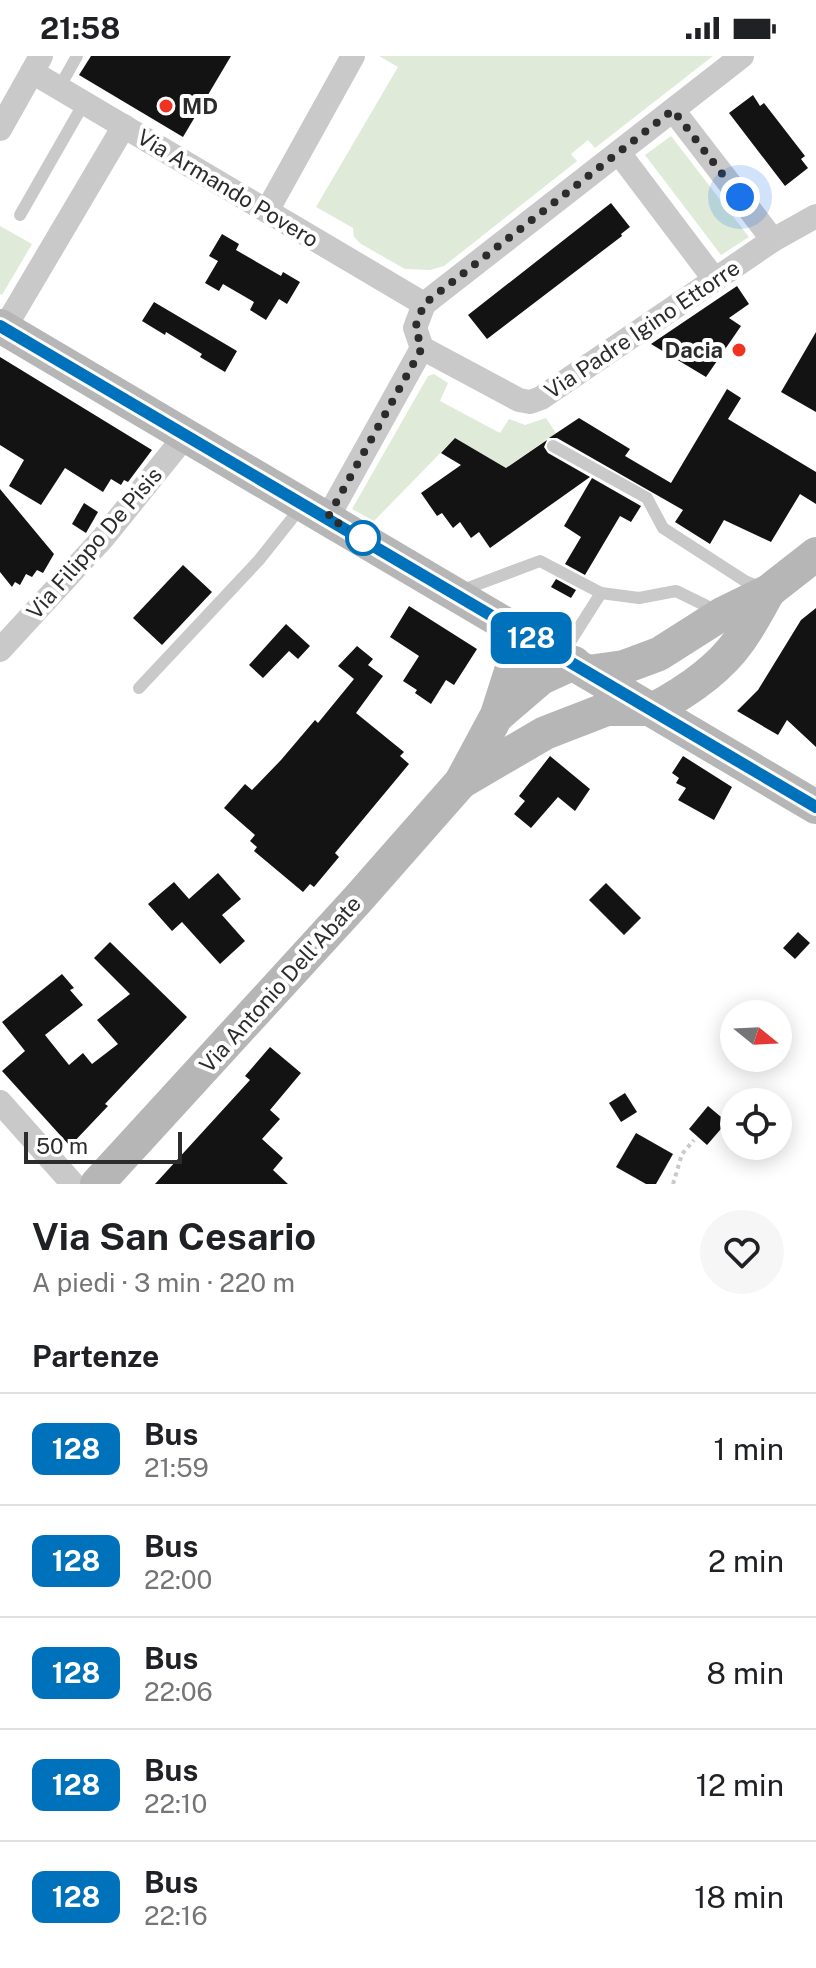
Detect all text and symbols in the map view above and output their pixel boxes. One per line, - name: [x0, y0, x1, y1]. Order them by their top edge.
- text: 21:58: [40, 10, 120, 46]
- place label: MD: [182, 93, 218, 119]
- marker: MD: [157, 97, 175, 115]
- street label: Via Armando Povero: [133, 124, 323, 252]
- your location: [720, 177, 760, 217]
- street label: Via Padre Igino Ettorre: [540, 254, 744, 404]
- place label: Dacia: [664, 337, 723, 363]
- marker: Dacia: [730, 341, 748, 359]
- street label: Via Filippo De Pisis: [21, 462, 167, 624]
- unlabelled marker: [346, 521, 380, 555]
- line badge: 128: [485, 612, 577, 664]
- text: 128: [507, 621, 555, 654]
- street label: Via Antonio Dell'Abate: [194, 890, 366, 1078]
- north arrow: [720, 1000, 792, 1072]
- map controls: [720, 1000, 792, 1160]
- button: locate: [720, 1088, 792, 1160]
- scale bar: [24, 1128, 182, 1164]
- text: 50 m: [36, 1133, 88, 1159]
- button: heart: [700, 1210, 784, 1294]
- text: Via San Cesario: [32, 1214, 316, 1259]
- text: A piedi · 3 min · 220 m: [32, 1267, 295, 1298]
- text: Partenze: [32, 1338, 159, 1374]
- text: Bus: [144, 1416, 198, 1452]
- text: 1 min: [714, 1431, 784, 1467]
- text: 128: [52, 1432, 100, 1465]
- text: 21:59: [144, 1452, 209, 1483]
- text: Bus: [144, 1528, 198, 1564]
- text: 2 min: [708, 1543, 784, 1579]
- text: 128: [52, 1544, 100, 1577]
- text: 22:00: [144, 1564, 213, 1595]
- text: Bus: [144, 1640, 198, 1676]
- text: 8 min: [706, 1655, 784, 1691]
- text: 128: [52, 1656, 100, 1689]
- text: 22:06: [144, 1676, 213, 1707]
- text: Bus: [144, 1752, 198, 1788]
- text: 12 min: [696, 1767, 784, 1803]
- text: 128: [52, 1768, 100, 1801]
- text: 22:10: [144, 1788, 207, 1819]
- text: Bus: [144, 1864, 198, 1900]
- text: 18 min: [694, 1879, 784, 1915]
- text: 128: [52, 1880, 100, 1913]
- text: 22:16: [144, 1900, 208, 1931]

